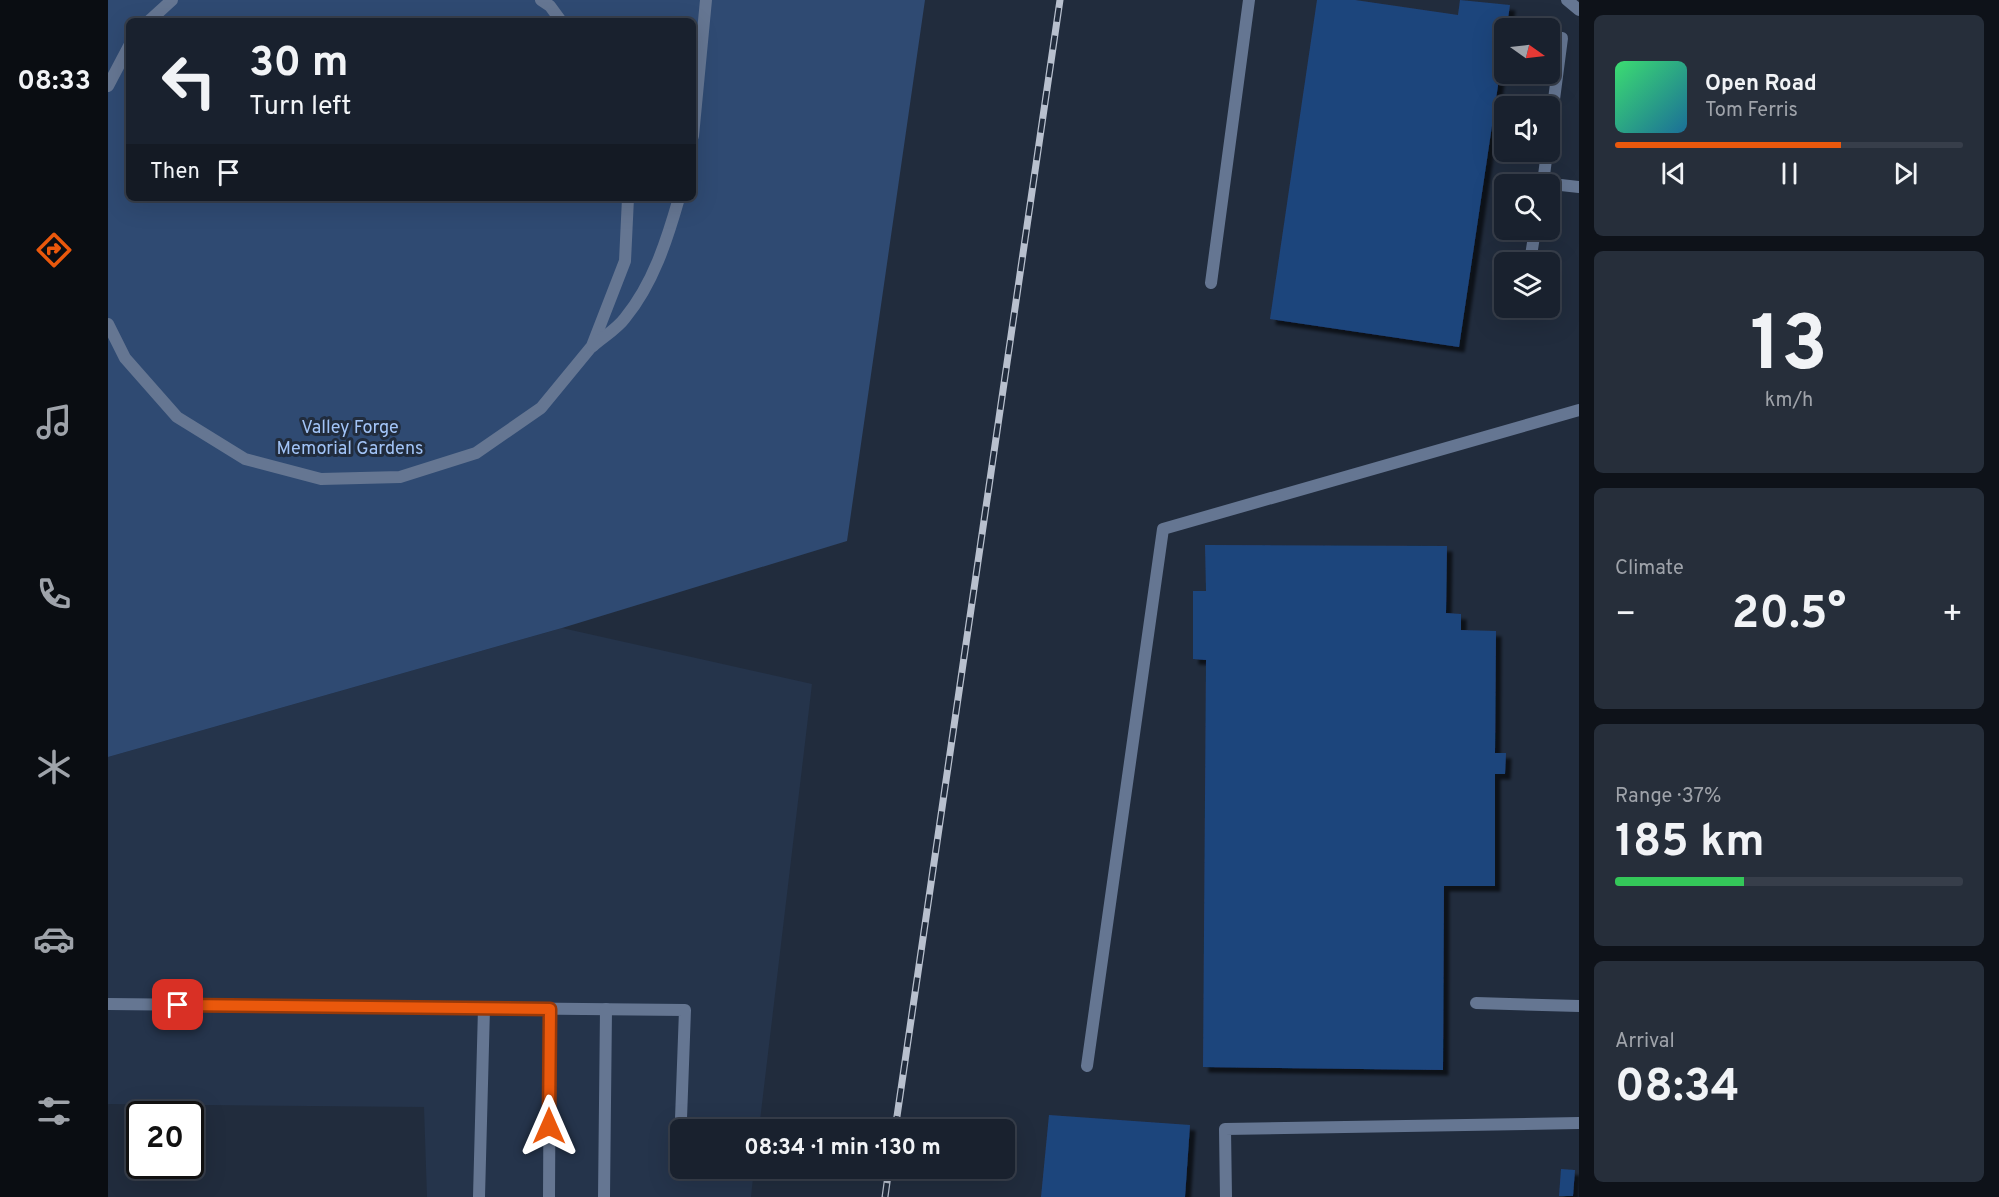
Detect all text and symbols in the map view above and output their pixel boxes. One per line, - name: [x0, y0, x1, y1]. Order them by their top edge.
- north arrow: [1494, 18, 1560, 84]
- map controls: [1494, 18, 1560, 318]
- text: 30 m: [249, 38, 348, 91]
- icon: left: [150, 42, 228, 120]
- text: 08:33: [17, 65, 91, 99]
- text: Open Road: [1705, 71, 1817, 98]
- text: Turn left: [249, 90, 351, 124]
- button: sound: [1494, 96, 1560, 162]
- text: Tom Ferris: [1705, 98, 1798, 124]
- icon: arrive: [212, 156, 245, 189]
- icon: previous: [1657, 157, 1690, 190]
- icon: pause: [1773, 157, 1806, 190]
- icon: next: [1889, 157, 1922, 190]
- text: Then: [150, 159, 200, 186]
- button: search: [1494, 174, 1560, 240]
- icon: directions: [33, 229, 75, 271]
- button: layers: [1494, 252, 1560, 318]
- text: 13: [1750, 299, 1828, 398]
- text: km/h: [1765, 388, 1813, 414]
- icon: music: [33, 401, 75, 443]
- park label: Valley Forge Memorial Gardens: [277, 417, 423, 461]
- text: Climate: [1615, 556, 1684, 582]
- icon: phone: [33, 573, 75, 615]
- text: 20.5°: [1732, 587, 1846, 644]
- text: −: [1615, 595, 1636, 637]
- text: +: [1942, 595, 1963, 637]
- icon: climate: [33, 746, 75, 788]
- text: Range · 37%: [1615, 784, 1721, 810]
- text: 185 km: [1615, 815, 1765, 872]
- icon: car: [33, 918, 75, 960]
- pin: [152, 979, 203, 1030]
- icon: arrive: [161, 988, 194, 1021]
- text: Arrival: [1615, 1029, 1675, 1055]
- text: 08:34: [1615, 1060, 1740, 1117]
- icon: filters: [33, 1090, 75, 1132]
- position arrow: [517, 1094, 581, 1158]
- speed limit sign: 20: [126, 1101, 204, 1179]
- text: 08:34 · 1 min · 130 m: [744, 1135, 941, 1162]

